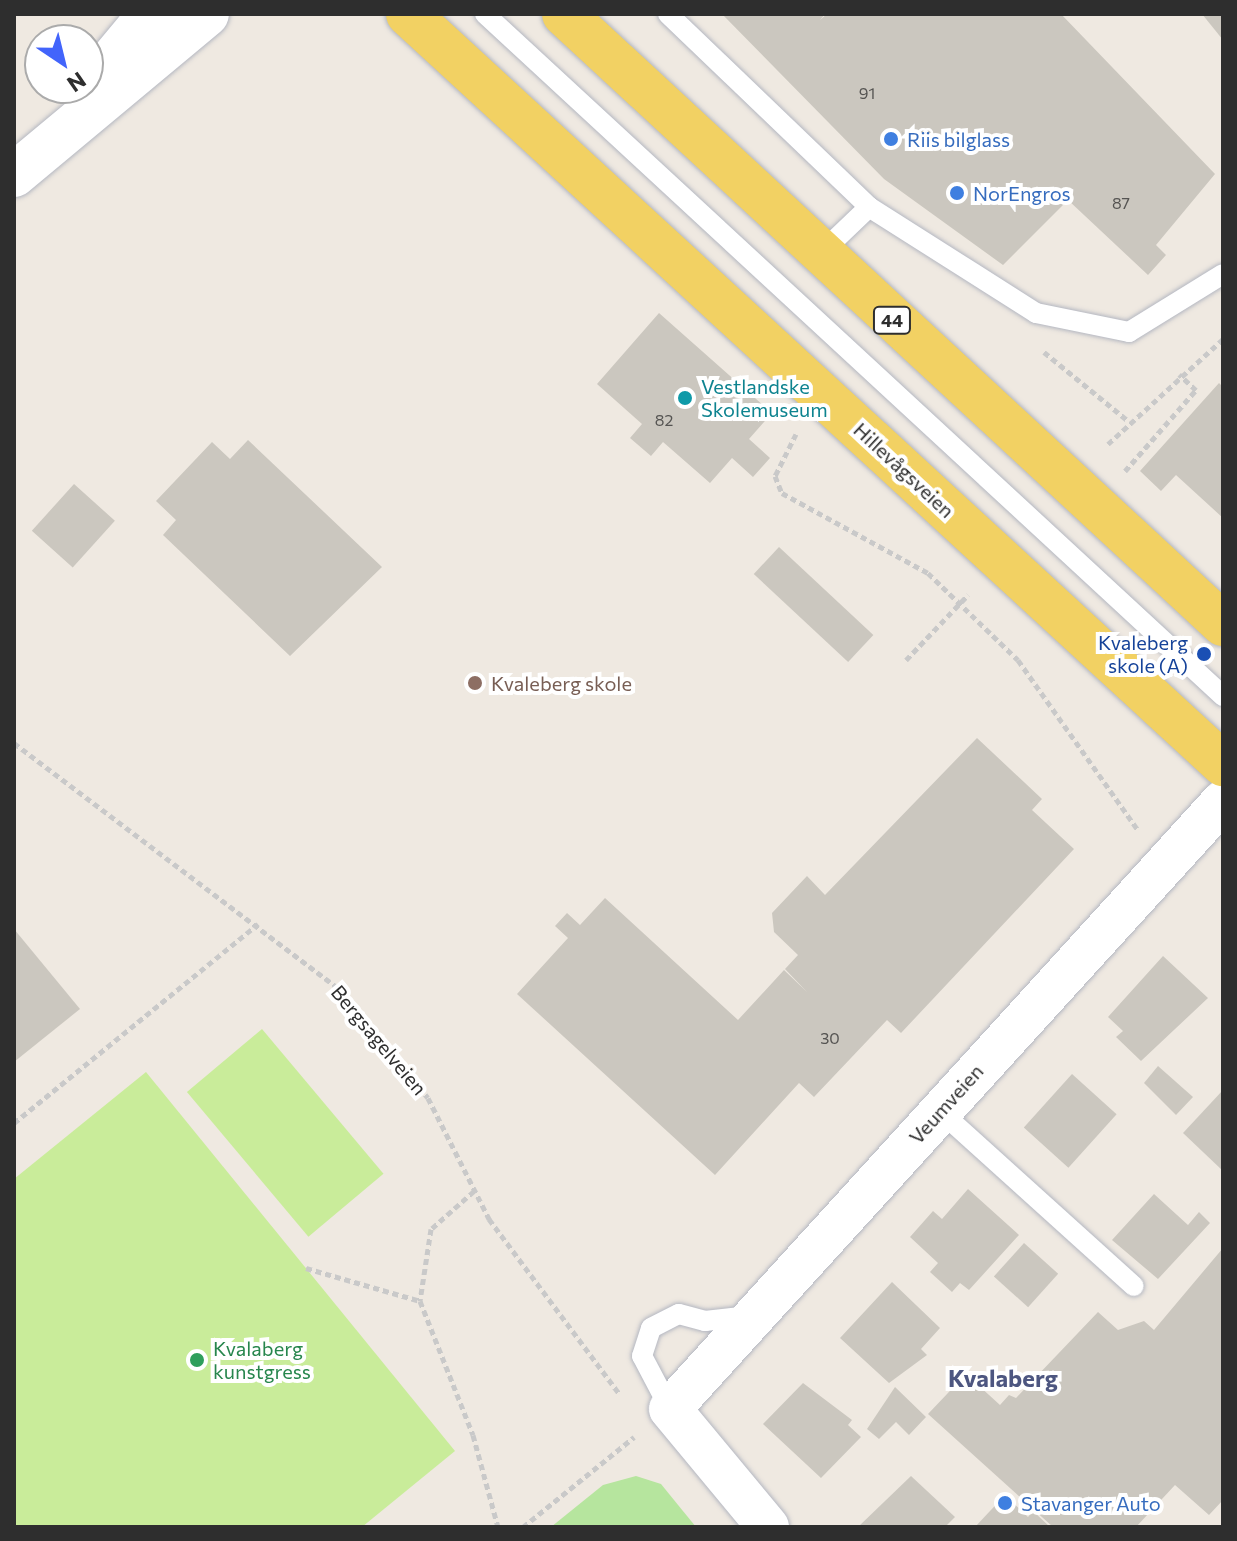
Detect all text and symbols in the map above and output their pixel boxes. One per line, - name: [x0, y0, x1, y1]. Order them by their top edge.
- north arrow: [24, 24, 104, 104]
- text: N: [62, 67, 91, 98]
- house number: 91: [859, 83, 875, 103]
- place label: Riis bilglass: [907, 127, 1010, 151]
- marker: Riis bilglass: [882, 130, 900, 148]
- place label: NorEngros: [973, 181, 1071, 205]
- marker: NorEngros: [948, 184, 966, 202]
- house number: 87: [1112, 193, 1130, 213]
- road number: 44: [872, 306, 912, 334]
- place label: Vestlandske Skolemuseum: [701, 374, 828, 421]
- marker: Vestlandske Skolemuseum: [676, 389, 694, 407]
- house number: 82: [655, 410, 673, 430]
- street label: Hillevågsveien: [849, 417, 959, 523]
- place label: Kvaleberg skole (A): [1098, 630, 1188, 677]
- marker: Kvaleberg skole (A): [1195, 645, 1213, 663]
- place label: Kvaleberg skole: [491, 671, 632, 695]
- marker: Kvaleberg skole: [466, 674, 484, 692]
- street label: Bergsagelveien: [326, 980, 432, 1100]
- house number: 30: [820, 1028, 840, 1048]
- street label: Veumveien: [904, 1059, 988, 1149]
- place label: Kvalaberg kunstgress: [213, 1336, 311, 1383]
- marker: Kvalaberg kunstgress: [188, 1351, 206, 1369]
- district label: Kvalaberg: [948, 1364, 1058, 1392]
- place label: Stavanger Auto: [1021, 1491, 1161, 1515]
- marker: Stavanger Auto: [996, 1494, 1014, 1512]

